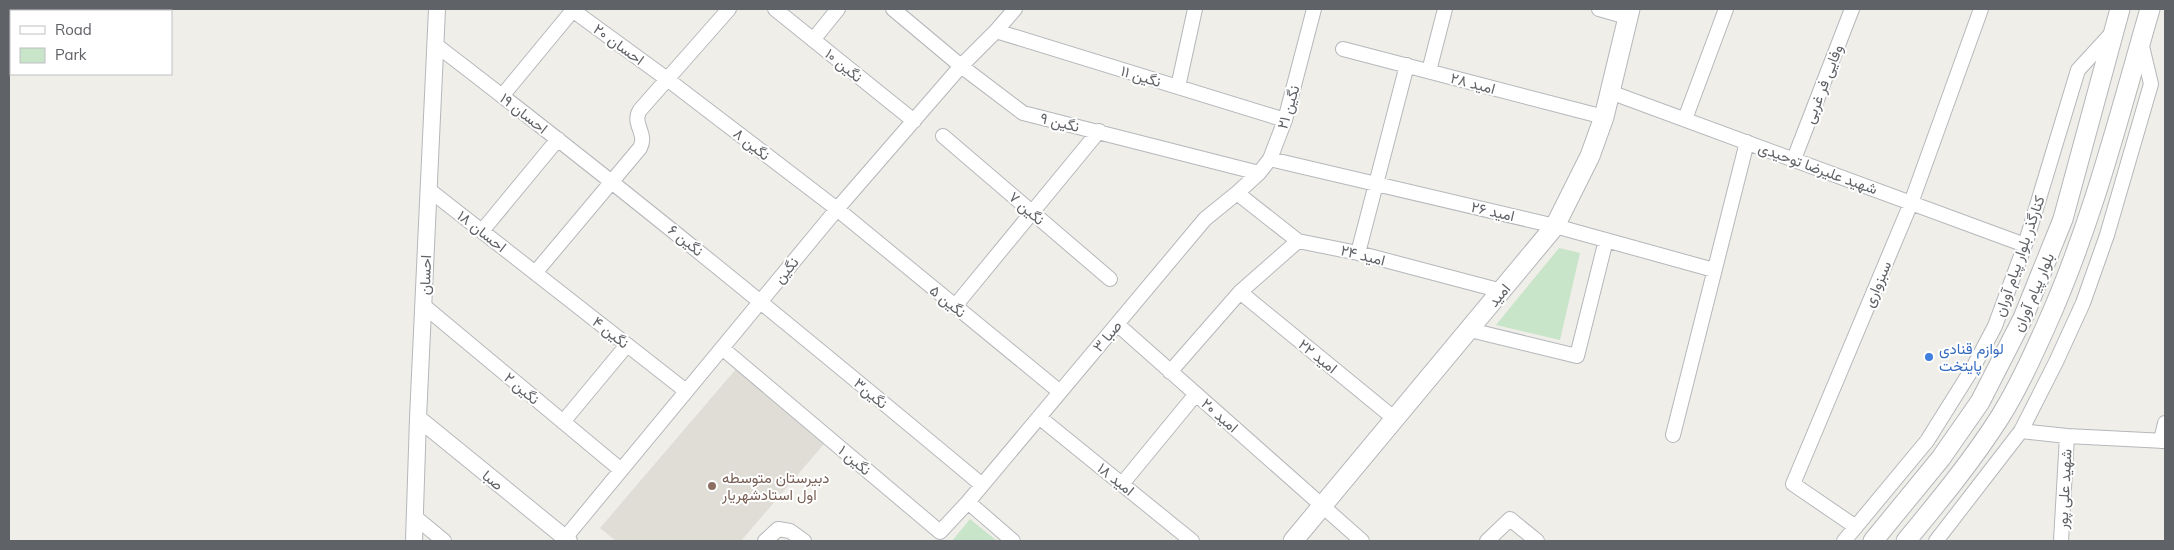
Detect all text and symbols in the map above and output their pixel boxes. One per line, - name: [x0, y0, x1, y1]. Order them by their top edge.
- legend: [10, 10, 172, 75]
- street label: احسان ۲۰: [590, 19, 648, 69]
- text: Road: [55, 20, 92, 39]
- street label: وفایی فر غربی: [1799, 42, 1848, 127]
- street label: نگین ۱۰: [821, 44, 867, 87]
- text: Park: [55, 45, 87, 64]
- street label: نگین ۱۱: [1118, 61, 1164, 92]
- street label: امید ۲۸: [1449, 68, 1497, 98]
- street label: نگین ۲۱: [1272, 83, 1305, 132]
- street label: احسان ۱۹: [496, 88, 552, 138]
- street label: نگین ۹: [1038, 108, 1082, 137]
- street label: نگین ۸: [729, 124, 774, 165]
- street label: شهید علیرضا توحیدی: [1755, 138, 1880, 199]
- street label: نگین ۷: [1004, 187, 1049, 230]
- street label: کنارگذر بلوار پیام آوران: [1990, 193, 2048, 319]
- street label: امید ۲۶: [1469, 197, 1517, 225]
- street label: احسان ۱۸: [454, 206, 510, 256]
- street label: نگین ۶: [664, 220, 708, 261]
- street label: امید ۲۴: [1339, 240, 1387, 270]
- street label: بلوار پیام آوران: [2008, 250, 2058, 334]
- street label: نگین: [769, 253, 803, 288]
- street label: احسان: [415, 255, 435, 295]
- street label: سبزواری: [1859, 258, 1896, 310]
- street label: امید: [1484, 279, 1514, 311]
- street label: نگین ۵: [925, 281, 970, 322]
- street label: نگین ۴: [588, 312, 633, 353]
- street label: صبا ۳: [1088, 316, 1126, 356]
- street label: امید ۲۲: [1295, 335, 1341, 377]
- place label: لوازم قنادی پایتخت: [1939, 339, 2004, 376]
- marker: لوازم قنادی پایتخت: [1923, 351, 1935, 363]
- street label: نگین ۲: [500, 368, 544, 409]
- street label: نگین۳: [849, 373, 892, 413]
- street label: امید ۲۰: [1198, 394, 1242, 436]
- street label: نگین ۱: [834, 441, 875, 480]
- street label: شهید علی پور: [2052, 448, 2077, 531]
- street label: امید ۱۸: [1094, 458, 1138, 500]
- street label: صبا: [479, 466, 507, 494]
- place label: دبیرستان متوسطه اول استادشهریار: [721, 468, 830, 504]
- marker: دبیرستان متوسطه اول استادشهریار: [706, 480, 718, 492]

